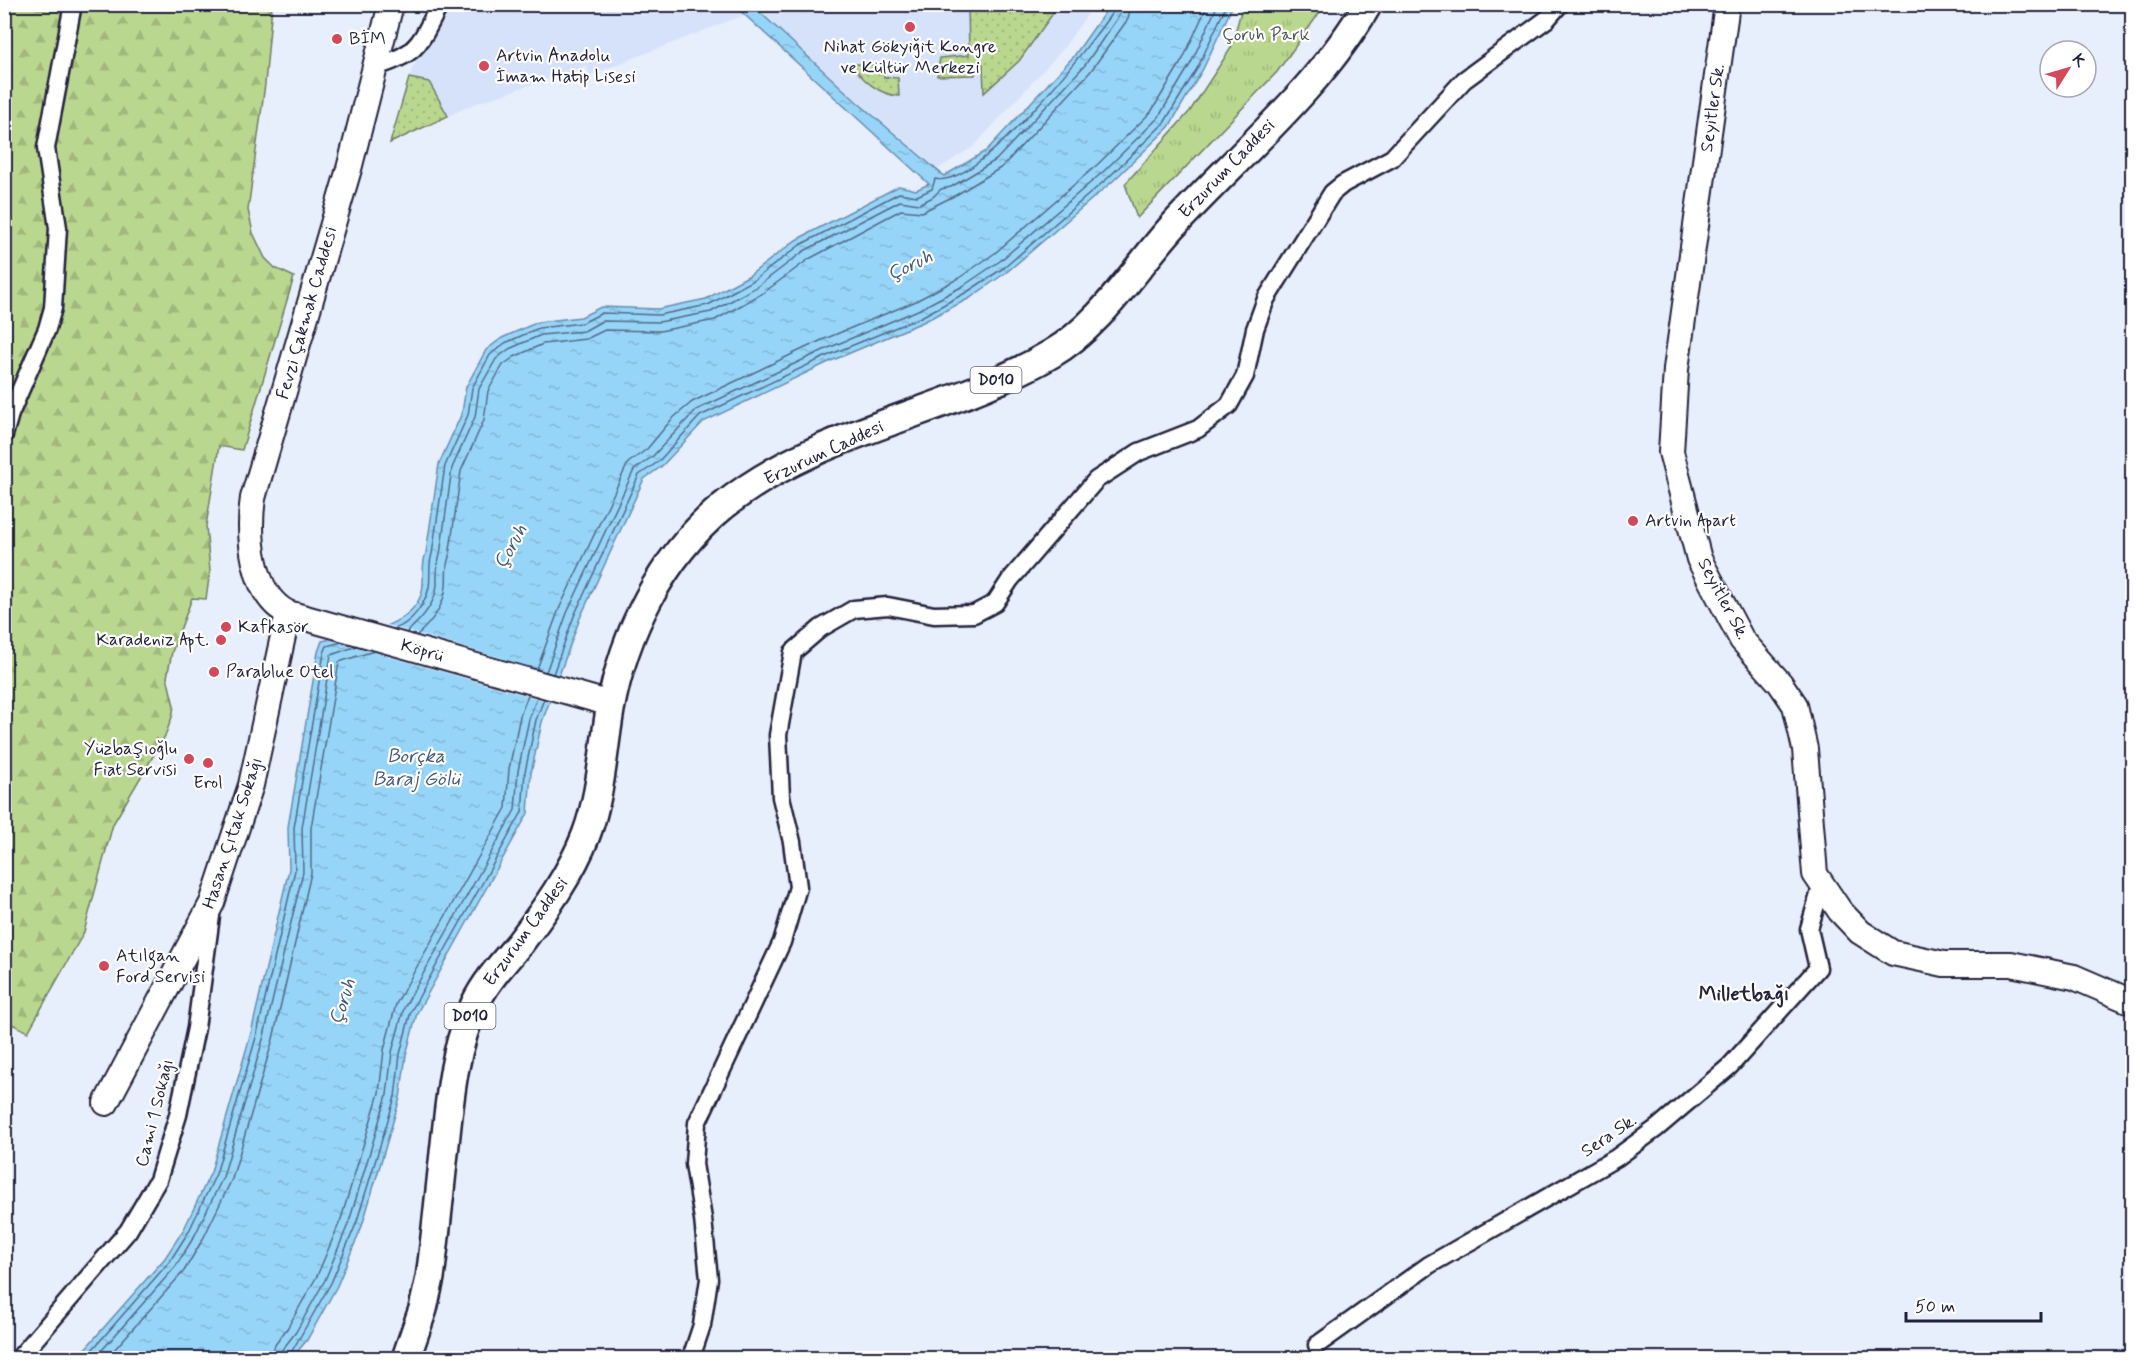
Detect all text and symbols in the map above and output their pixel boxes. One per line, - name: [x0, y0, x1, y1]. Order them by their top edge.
- marker: Nihat Gökyiğit Kongre ve Kültür Merkezi: [903, 20, 917, 34]
- park label: Çoruh Park: [1222, 23, 1310, 47]
- place label: BİM: [349, 27, 386, 51]
- marker: BİM: [330, 32, 344, 46]
- place label: Nihat Gökyiğit Kongre ve Kültür Merkezi: [824, 35, 996, 80]
- north arrow: [2038, 39, 2098, 99]
- place label: Artvin Anadolu İmam Hatip Lisesi: [496, 44, 636, 89]
- text: K: [2067, 50, 2091, 72]
- marker: Artvin Anadolu İmam Hatip Lisesi: [477, 59, 491, 73]
- street label: Seyitler Sk.: [1695, 62, 1731, 154]
- street label: Erzurum Caddesi: [1173, 114, 1281, 224]
- street label: Fevzi Çakmak Caddesi: [271, 224, 343, 402]
- water label: Çoruh: [883, 243, 937, 289]
- road number: D010: [970, 367, 1022, 393]
- street label: Erzurum Caddesi: [760, 415, 888, 491]
- place label: Artvin Apart: [1645, 509, 1736, 534]
- marker: Artvin Apart: [1626, 514, 1640, 528]
- water label: Çoruh: [488, 520, 534, 574]
- street label: Seyitler Sk.: [1692, 554, 1754, 644]
- place label: Kafkasör: [238, 615, 309, 639]
- marker: Kafkasör: [219, 620, 233, 634]
- place label: Karadeniz Apt.: [96, 628, 209, 653]
- marker: Karadeniz Apt.: [214, 633, 228, 647]
- street label: Köprü: [398, 634, 446, 668]
- place label: Parablue Otel: [226, 660, 334, 684]
- marker: Parablue Otel: [207, 665, 221, 679]
- place label: Yüzbaşıoğlu Fiat Servisi: [84, 737, 177, 782]
- water label: Borçka Baraj Gölü: [372, 743, 462, 793]
- marker: Yüzbaşıoğlu Fiat Servisi: [182, 752, 196, 766]
- street label: Hasan Çıtak Sokağı: [197, 754, 269, 912]
- marker: Erol: [201, 756, 215, 770]
- place label: Erol: [193, 771, 223, 795]
- street label: Erzurum Caddesi: [478, 873, 574, 991]
- place label: Atılgan Ford Servisi: [116, 944, 205, 989]
- marker: Atılgan Ford Servisi: [97, 959, 111, 973]
- water label: Çoruh: [323, 975, 363, 1029]
- district label: Milletbağı: [1699, 981, 1789, 1008]
- road number: D010: [444, 1003, 496, 1029]
- street label: Cami 1 Sokağı: [130, 1056, 180, 1170]
- street label: Sera Sk.: [1576, 1109, 1642, 1163]
- scale bar: [1906, 1285, 2041, 1323]
- text: 50 m: [1915, 1295, 1955, 1319]

